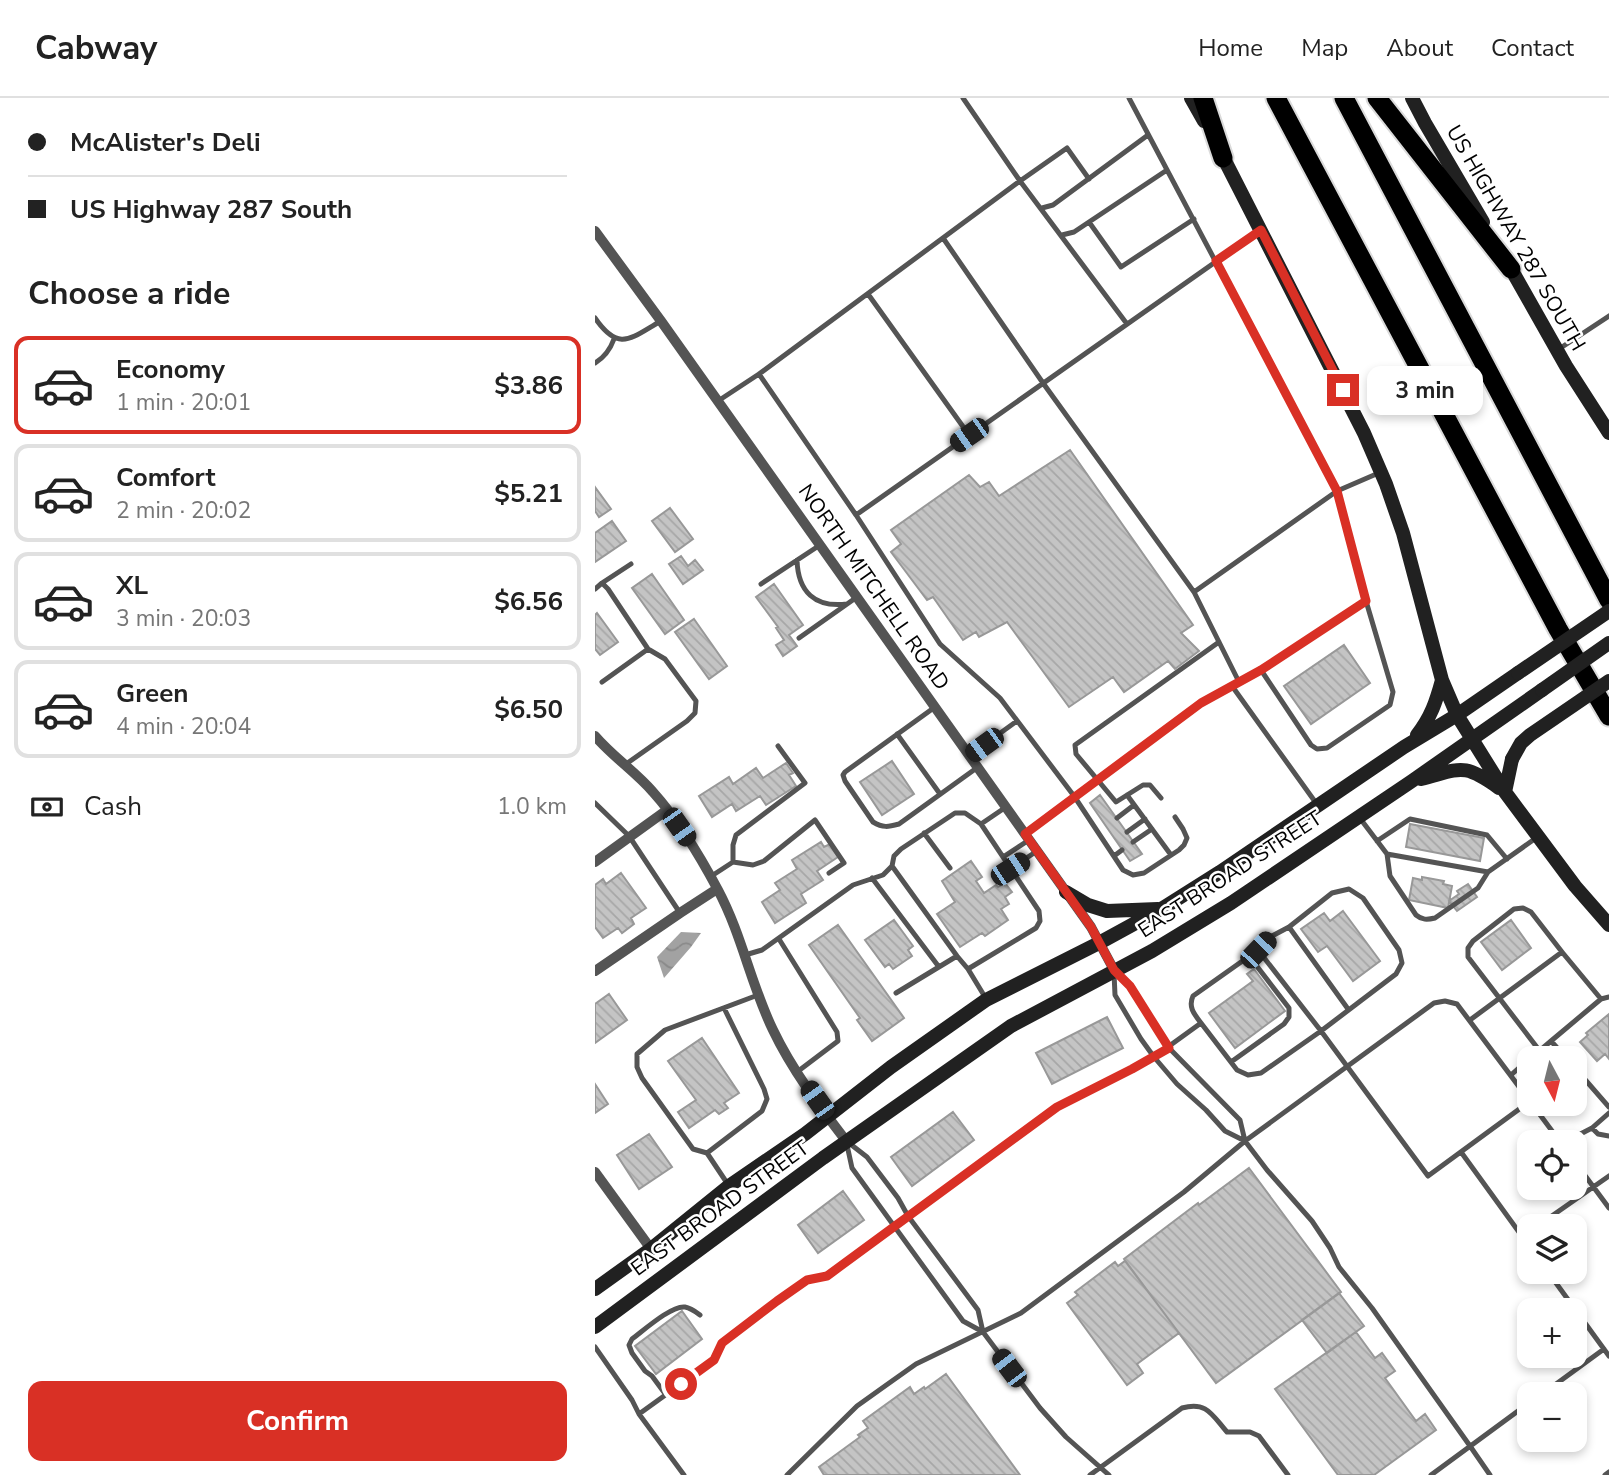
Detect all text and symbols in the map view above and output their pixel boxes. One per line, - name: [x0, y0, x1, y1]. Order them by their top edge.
- text: Cabway: [35, 26, 157, 71]
- text: Home: [1198, 32, 1263, 64]
- text: Map: [1301, 32, 1348, 64]
- text: About: [1386, 32, 1453, 64]
- text: Contact: [1491, 32, 1574, 64]
- street label: US HIGHWAY 287 SOUTH: [1440, 120, 1592, 356]
- text: McAlister's Deli: [70, 125, 261, 160]
- text: US Highway 287 South: [70, 192, 352, 227]
- text: Choose a ride: [28, 272, 230, 315]
- text: Economy: [116, 352, 225, 387]
- icon: car: [32, 354, 95, 417]
- callout: 3 min: [1367, 366, 1483, 414]
- text: $3.86: [494, 368, 563, 403]
- route end: [1327, 374, 1359, 406]
- text: 3 min: [1395, 375, 1455, 406]
- text: 1 min · 20:01: [116, 387, 251, 418]
- car: [946, 414, 993, 456]
- text: Comfort: [116, 460, 216, 495]
- icon: car: [32, 462, 95, 525]
- text: $5.21: [494, 476, 563, 511]
- street label: NORTH MITCHELL ROAD: [792, 478, 956, 696]
- text: 2 min · 20:02: [116, 495, 251, 526]
- text: XL: [116, 568, 148, 603]
- icon: car: [32, 570, 95, 633]
- text: $6.56: [494, 584, 563, 619]
- text: 3 min · 20:03: [116, 603, 251, 634]
- text: Green: [116, 676, 189, 711]
- icon: car: [32, 678, 95, 741]
- text: $6.50: [494, 692, 563, 727]
- text: 4 min · 20:04: [116, 711, 251, 742]
- car: [961, 724, 1008, 766]
- icon: cash: [28, 788, 66, 826]
- text: Cash: [84, 789, 142, 824]
- text: 1.0 km: [497, 791, 567, 822]
- car: [659, 804, 700, 850]
- street label: EAST BROAD STREET: [1133, 804, 1328, 944]
- car: [987, 849, 1034, 889]
- car: [1236, 928, 1281, 972]
- north arrow: [1517, 1046, 1587, 1116]
- map controls: [1517, 1046, 1587, 1452]
- car: [797, 1077, 838, 1123]
- button: locate: [1517, 1130, 1587, 1200]
- street label: EAST BROAD STREET: [625, 1134, 815, 1282]
- button: layers: [1517, 1214, 1587, 1284]
- button: +: [1517, 1298, 1587, 1368]
- car: [988, 1345, 1031, 1391]
- route start: [665, 1368, 697, 1400]
- button: Confirm: [28, 1381, 567, 1461]
- button: −: [1517, 1382, 1587, 1452]

